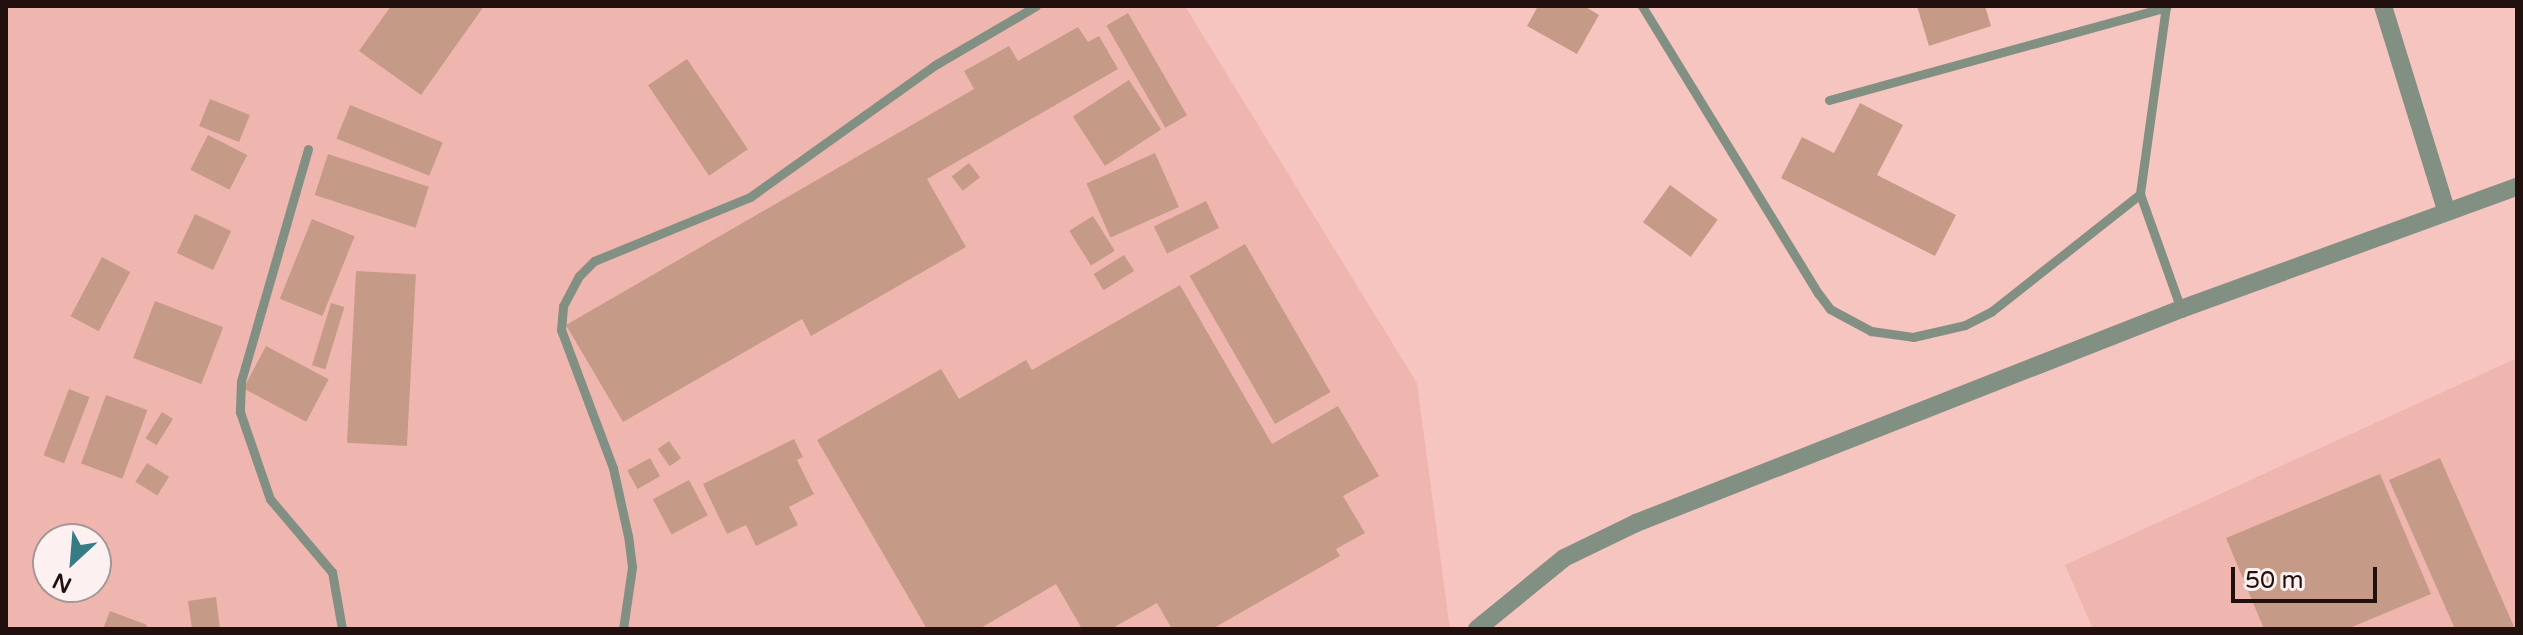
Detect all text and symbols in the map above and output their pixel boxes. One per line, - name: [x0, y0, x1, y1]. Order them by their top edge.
- north arrow: [32, 523, 112, 603]
- scale bar: [2235, 551, 2381, 601]
- text: 50 m: [2245, 566, 2303, 595]
- text: N: [49, 567, 76, 598]

